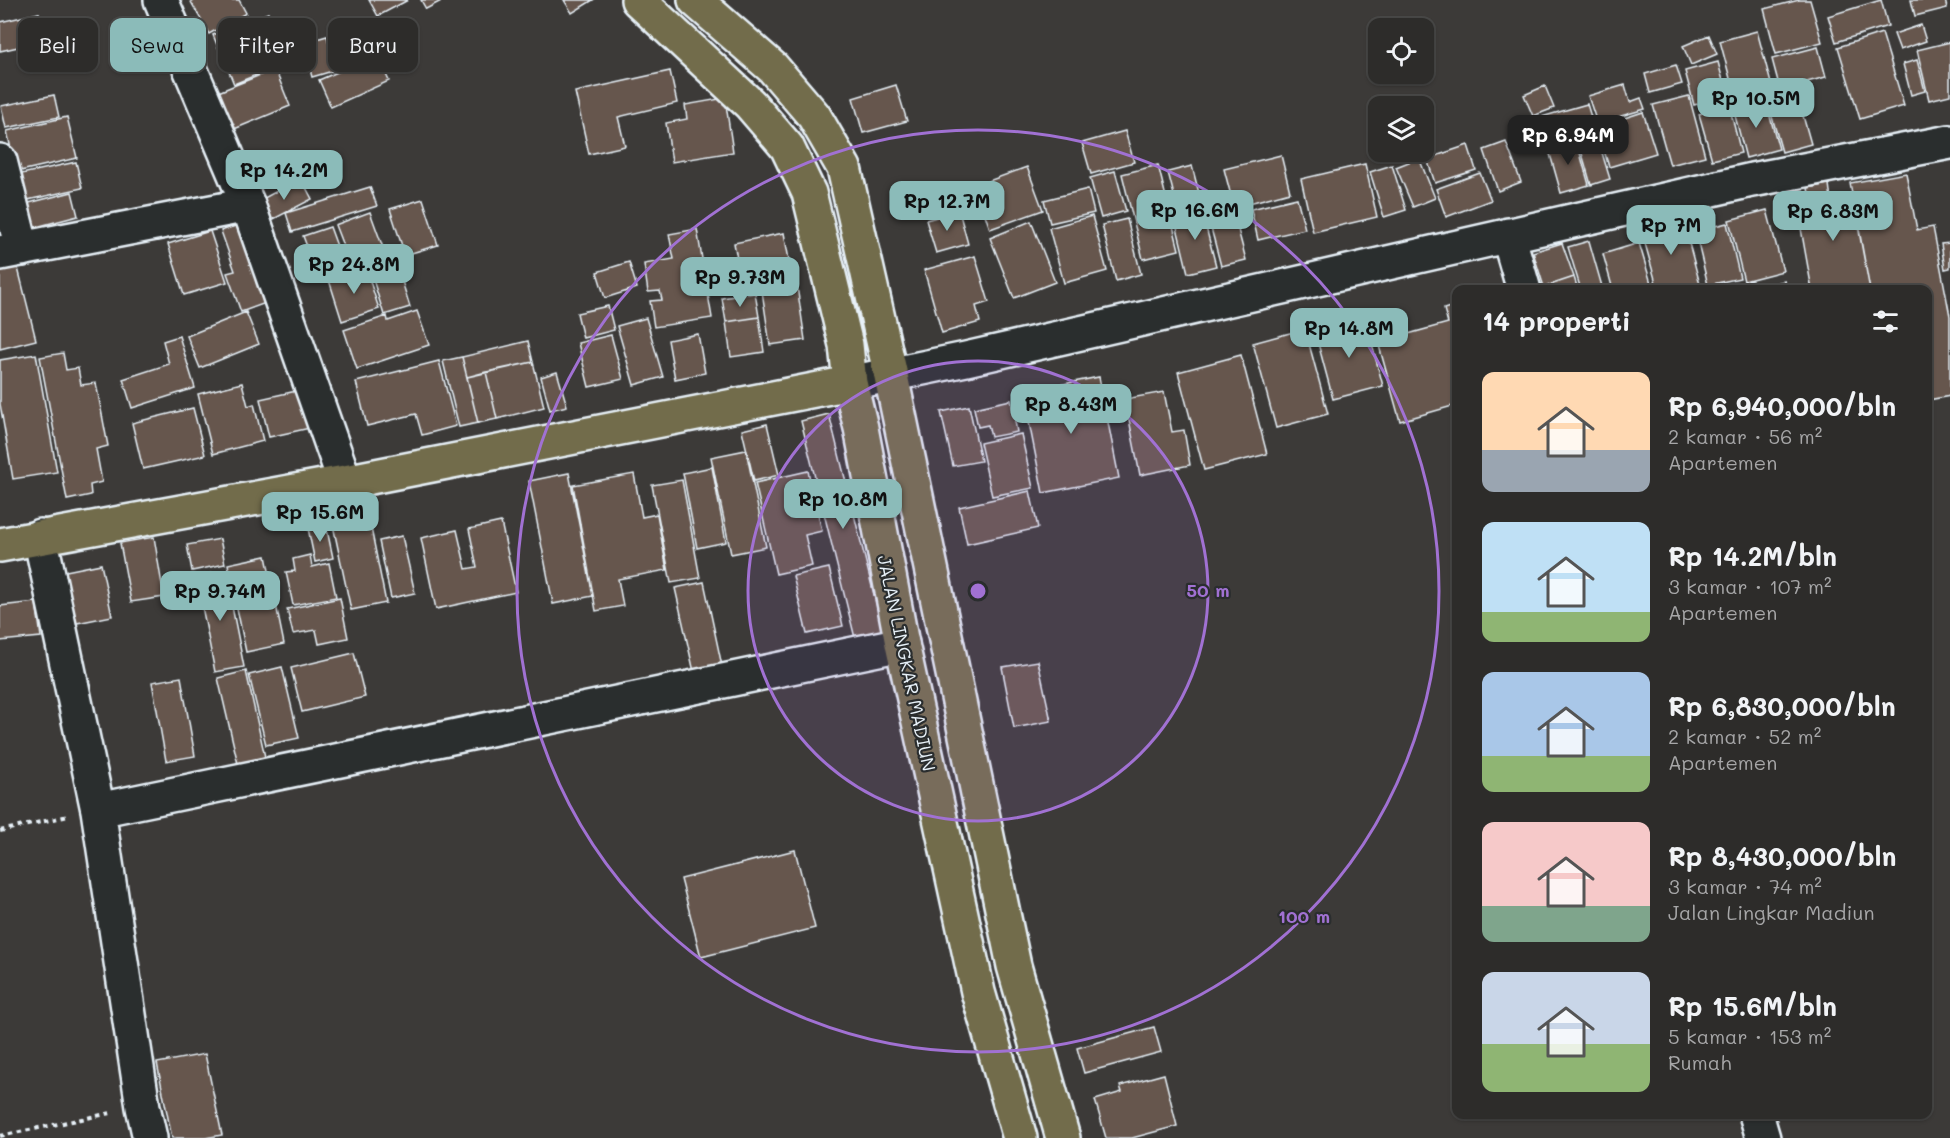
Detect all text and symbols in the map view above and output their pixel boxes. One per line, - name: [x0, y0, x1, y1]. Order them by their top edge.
- chip: Beli: [18, 18, 98, 72]
- chip: Sewa: [110, 18, 206, 72]
- chip: Filter: [218, 18, 316, 72]
- chip: Baru: [328, 18, 418, 72]
- map controls: [1368, 18, 1434, 162]
- button: locate: [1368, 18, 1434, 84]
- pin: Rp 10.5M: [1694, 78, 1818, 129]
- text: Rp 10.5M: [1711, 84, 1801, 110]
- button: layers: [1368, 96, 1434, 162]
- pin: Rp 6.94M: [1506, 115, 1630, 166]
- text: Rp 6.94M: [1522, 121, 1614, 147]
- pin: Rp 14.2M: [222, 150, 346, 201]
- text: Rp 14.2M: [240, 156, 328, 182]
- pin: Rp 12.7M: [885, 181, 1009, 232]
- text: Rp 12.7M: [903, 187, 991, 213]
- pin: Rp 16.6M: [1133, 190, 1257, 241]
- pin: Rp 6.83M: [1771, 191, 1895, 242]
- text: Rp 16.6M: [1150, 196, 1240, 222]
- text: Rp 6.83M: [1787, 197, 1879, 223]
- pin: Rp 7M: [1629, 205, 1713, 256]
- text: Rp 7M: [1641, 211, 1701, 237]
- pin: Rp 24.8M: [292, 244, 416, 295]
- text: Rp 24.8M: [308, 250, 400, 276]
- pin: Rp 9.73M: [678, 257, 802, 308]
- text: Rp 9.73M: [694, 263, 786, 289]
- text: 14 properti: [1482, 304, 1631, 338]
- icon: filters: [1869, 305, 1902, 338]
- pin: Rp 14.8M: [1287, 308, 1411, 359]
- text: Rp 14.8M: [1304, 314, 1394, 340]
- pin: Rp 8.43M: [1009, 384, 1133, 435]
- text: Rp 6,940,000/bln: [1668, 389, 1896, 423]
- text: Rp 8.43M: [1024, 390, 1118, 416]
- icon: home: [1530, 396, 1602, 468]
- text: 2 kamar · 56 m²: [1668, 423, 1822, 449]
- text: Apartemen: [1668, 449, 1777, 475]
- pin: Rp 10.8M: [781, 479, 905, 530]
- text: Rp 10.8M: [798, 485, 888, 511]
- pin: Rp 15.6M: [258, 492, 382, 543]
- text: Rp 15.6M: [276, 498, 364, 524]
- text: Rp 14.2M/bln: [1668, 539, 1837, 573]
- icon: home: [1530, 546, 1602, 618]
- street label: JALAN LINGKAR MADIUN: [872, 553, 942, 773]
- pin: Rp 9.74M: [158, 571, 282, 622]
- text: 3 kamar · 107 m²: [1668, 573, 1831, 599]
- text: Rp 9.74M: [174, 577, 266, 603]
- text: 50 m: [1187, 578, 1229, 602]
- centre of rings: [968, 581, 988, 601]
- text: Apartemen: [1668, 599, 1777, 625]
- text: Rp 6,830,000/bln: [1668, 689, 1896, 723]
- icon: home: [1530, 696, 1602, 768]
- text: 2 kamar · 52 m²: [1668, 723, 1821, 749]
- text: Apartemen: [1668, 749, 1777, 775]
- text: Rp 8,430,000/bln: [1668, 839, 1896, 873]
- icon: home: [1530, 846, 1602, 918]
- text: 3 kamar · 74 m²: [1668, 873, 1822, 899]
- text: Jalan Lingkar Madiun: [1668, 899, 1874, 925]
- text: 100 m: [1278, 904, 1330, 928]
- text: Rp 15.6M/bln: [1668, 989, 1837, 1023]
- icon: home: [1530, 996, 1602, 1068]
- text: 5 kamar · 153 m²: [1668, 1023, 1831, 1049]
- text: Rumah: [1668, 1049, 1731, 1075]

